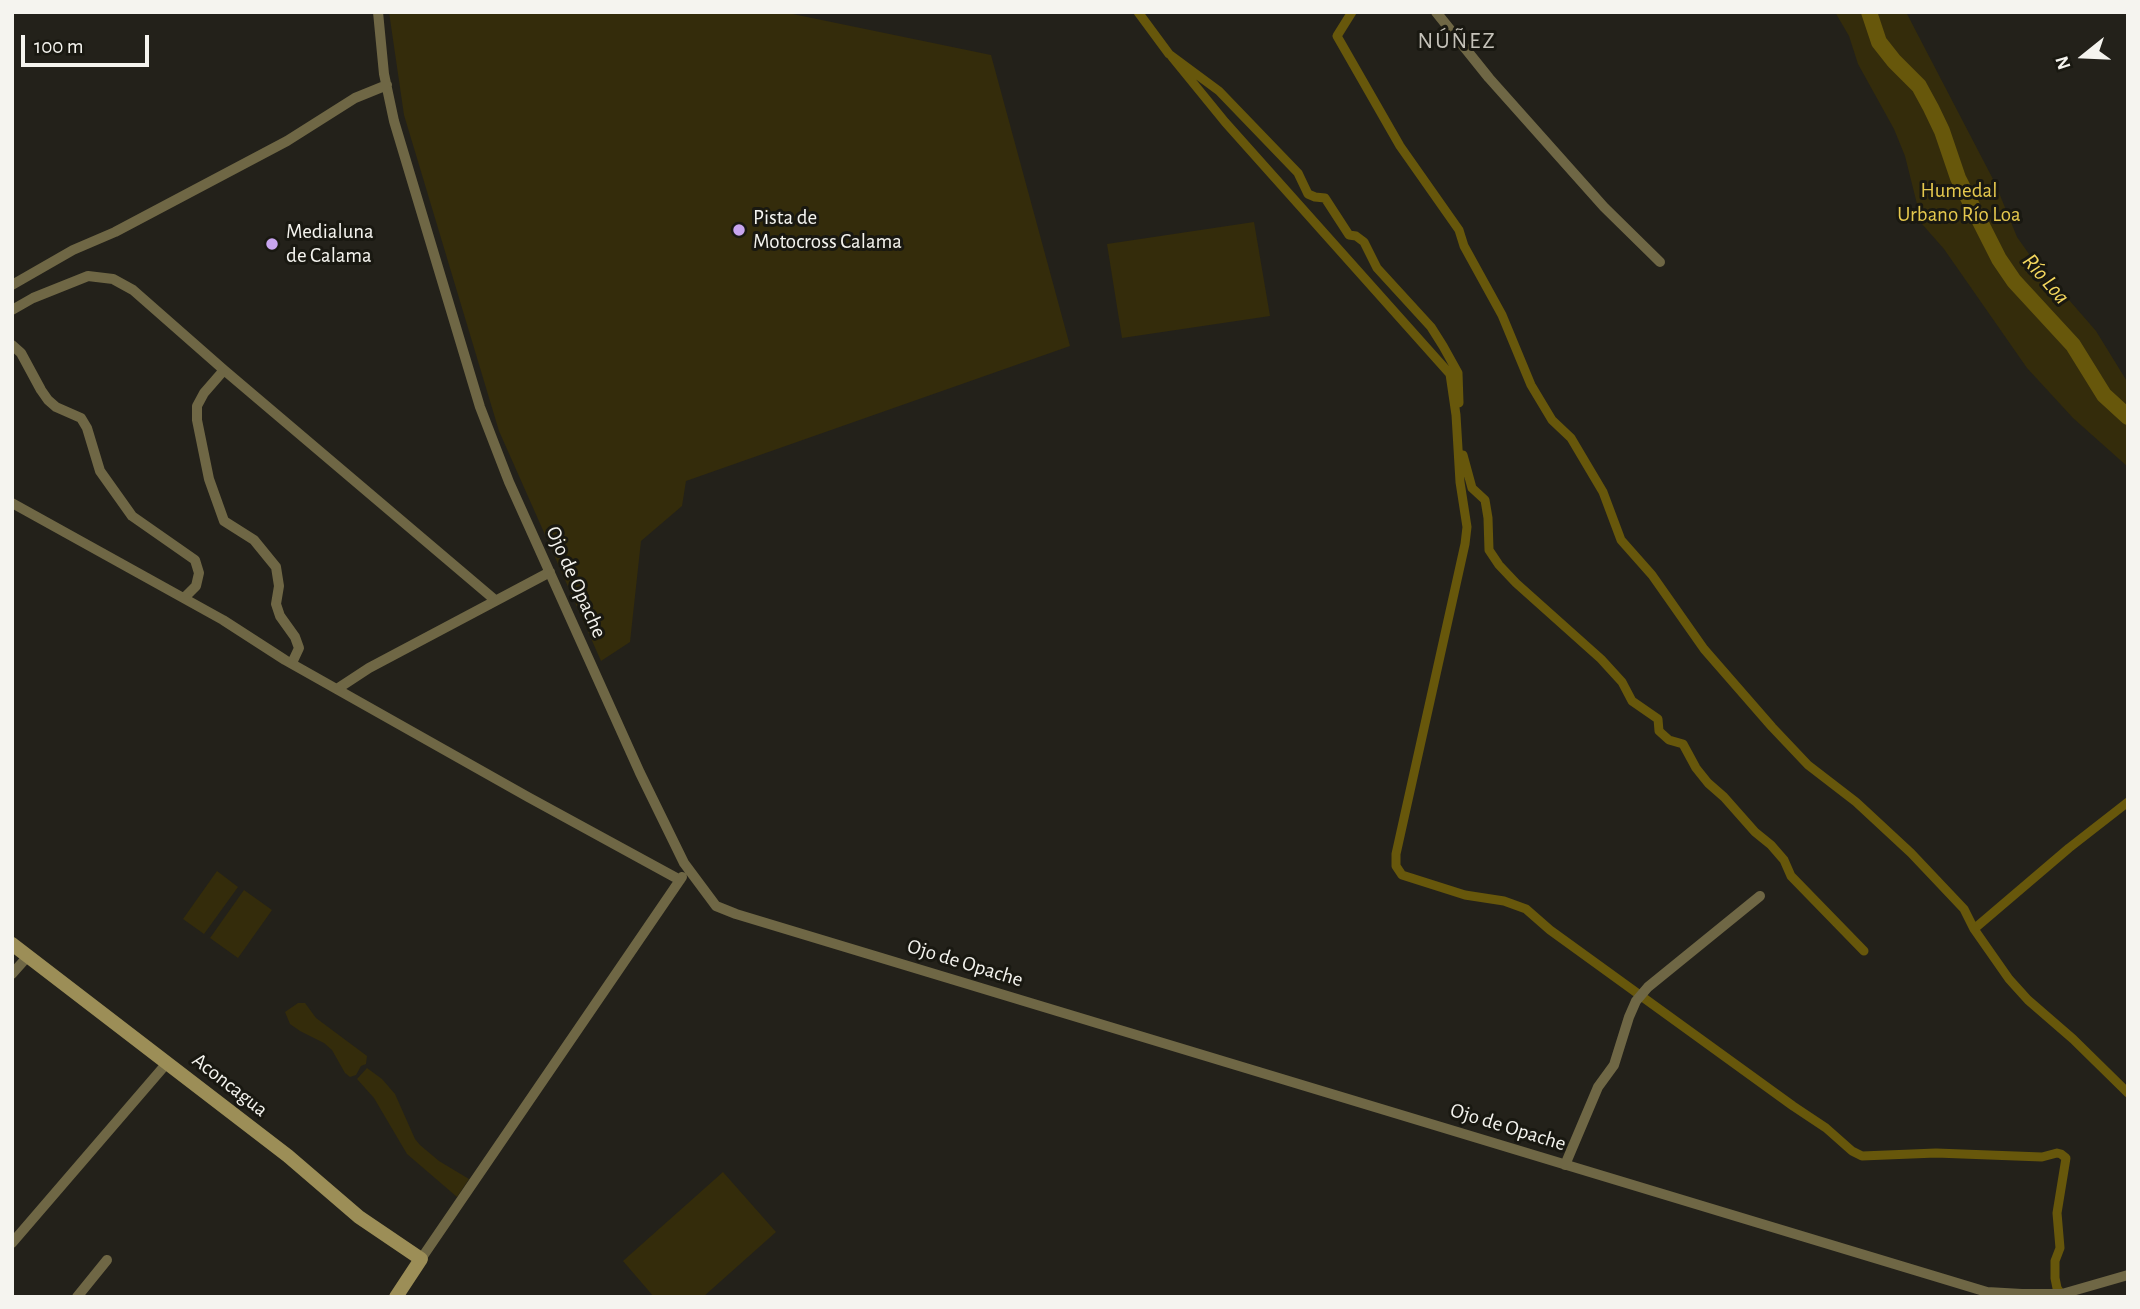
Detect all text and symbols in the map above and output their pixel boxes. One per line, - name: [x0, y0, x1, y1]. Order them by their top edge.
- scale bar: [24, 21, 152, 65]
- north arrow: [2049, 21, 2119, 91]
- district label: NÚÑEZ: [1418, 27, 1496, 55]
- text: 100 m: [34, 36, 84, 57]
- text: N: [2052, 53, 2075, 72]
- park label: Humedal Urbano Río Loa: [1897, 178, 2021, 228]
- place label: Pista de Motocross Calama: [753, 205, 902, 255]
- place label: Medialuna de Calama: [286, 219, 374, 269]
- marker: Pista de Motocross Calama: [731, 222, 747, 238]
- marker: Medialuna de Calama: [264, 236, 280, 252]
- water label: Río Loa: [2016, 248, 2076, 310]
- street label: Ojo de Opache: [540, 522, 612, 642]
- street label: Ojo de Opache: [904, 933, 1026, 993]
- street label: Aconcagua: [187, 1048, 273, 1122]
- street label: Ojo de Opache: [1447, 1097, 1569, 1157]

